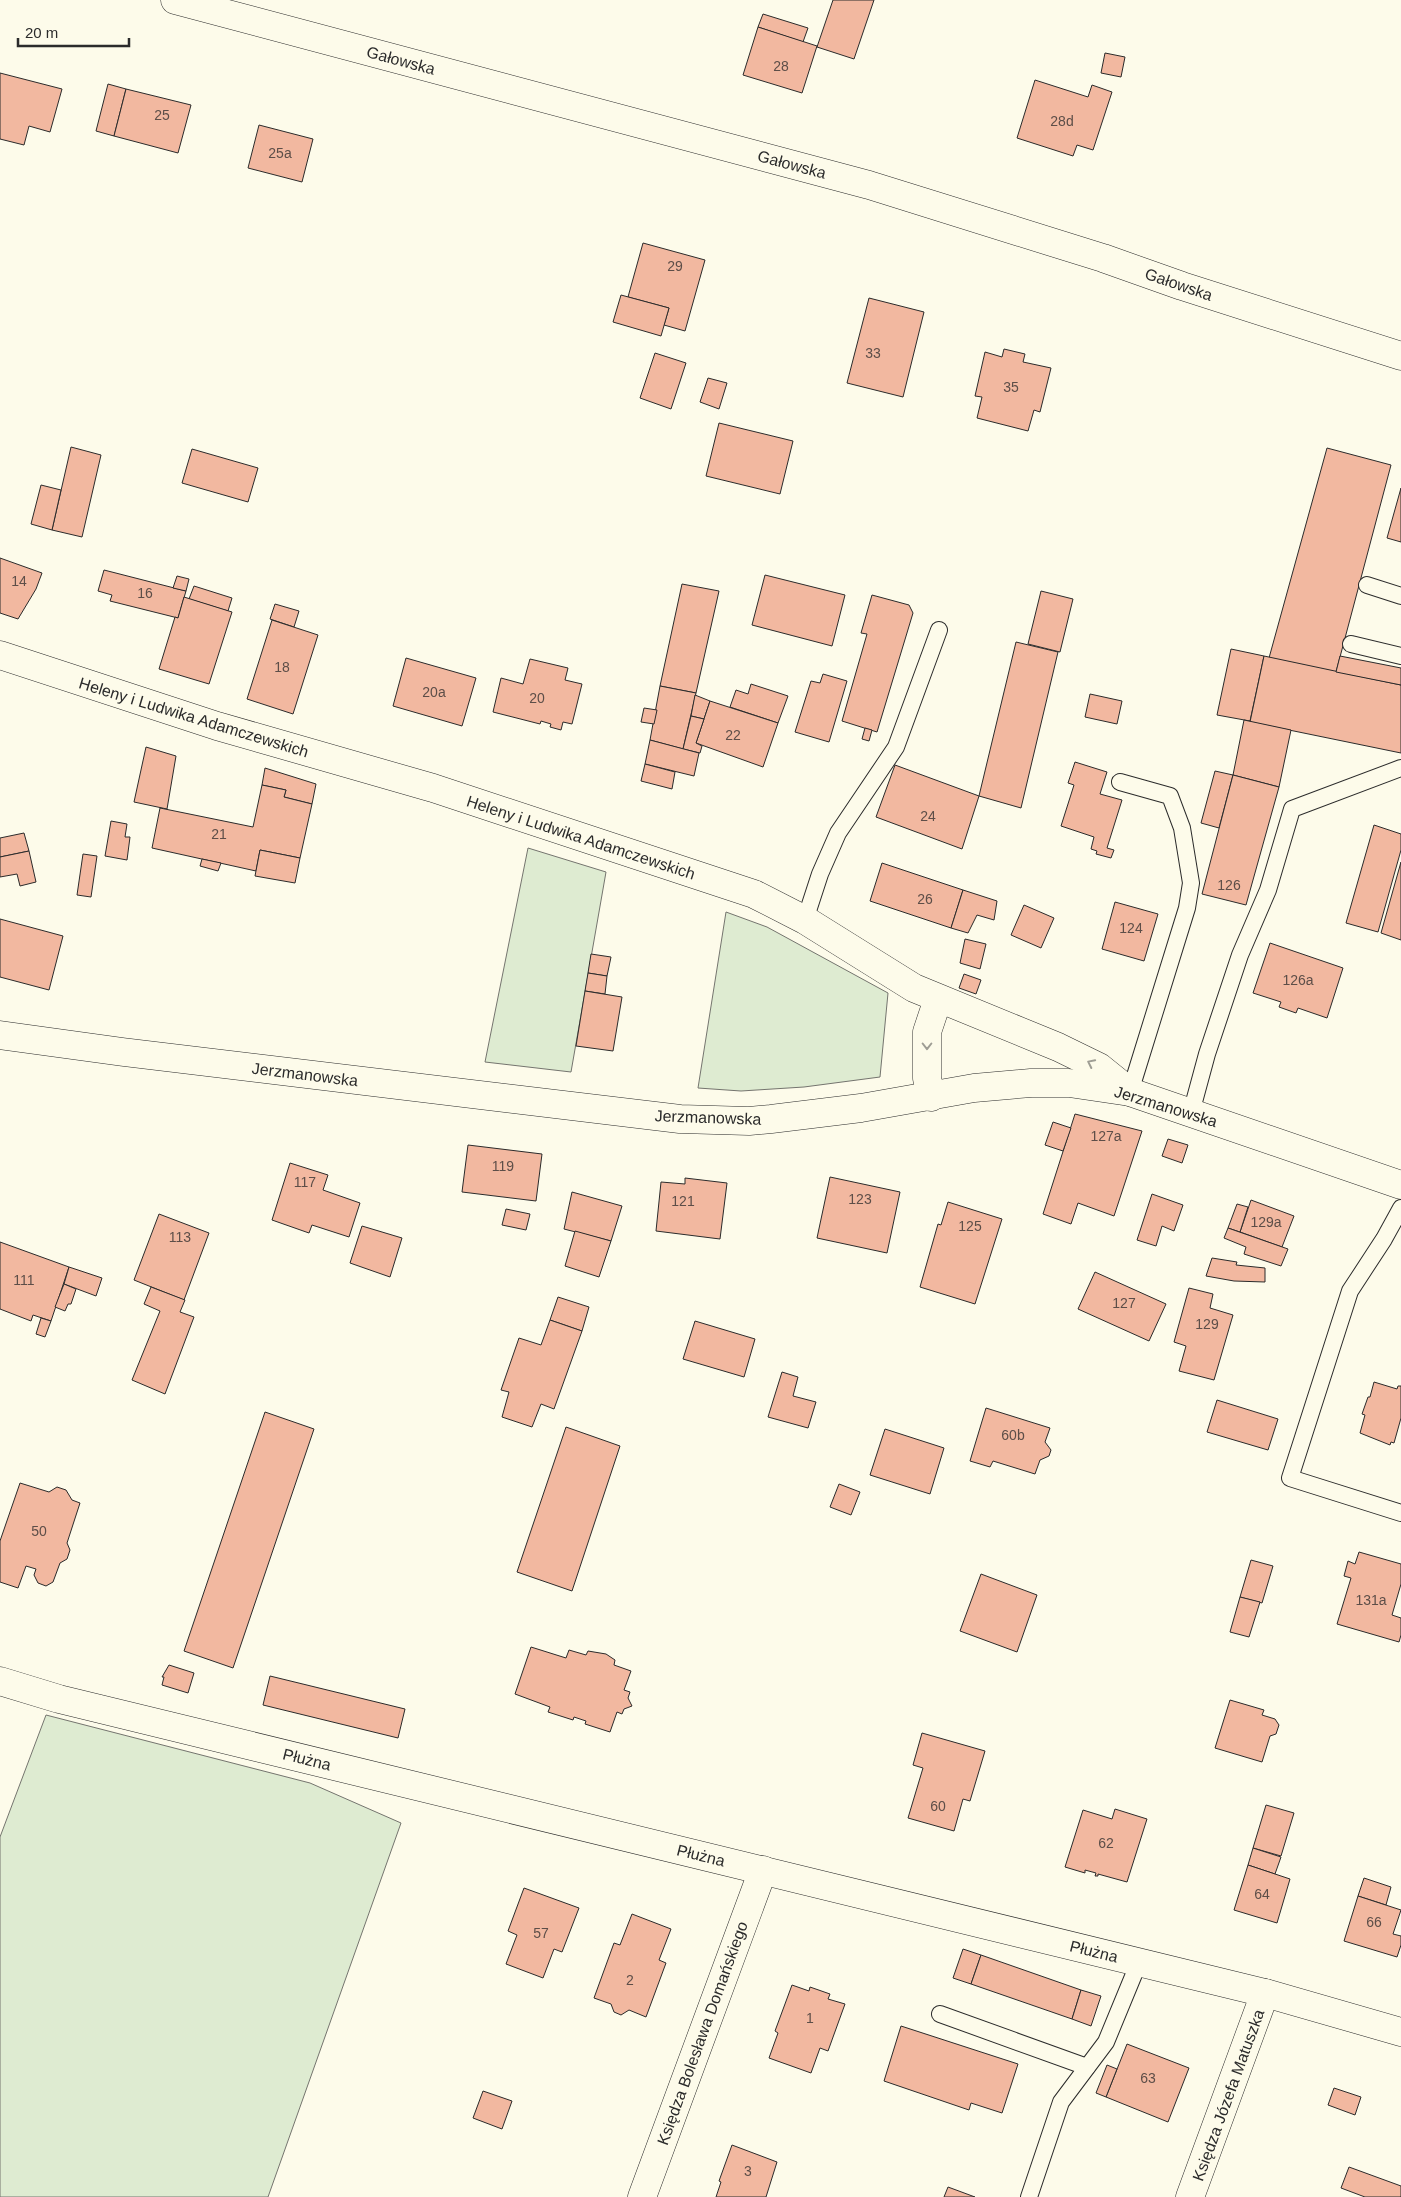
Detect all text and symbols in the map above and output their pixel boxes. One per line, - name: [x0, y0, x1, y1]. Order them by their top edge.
- scale bar: [18, 15, 129, 47]
- text: 20 m: [25, 24, 58, 41]
- street label: Gałowska: [365, 43, 437, 78]
- house number: 28: [773, 58, 789, 74]
- house number: 25: [154, 107, 170, 123]
- house number: 28d: [1050, 113, 1074, 129]
- house number: 25a: [268, 145, 292, 161]
- street label: Gałowska: [756, 147, 828, 182]
- house number: 29: [667, 258, 683, 274]
- street label: Gałowska: [1143, 265, 1215, 304]
- house number: 33: [865, 345, 881, 361]
- house number: 35: [1003, 379, 1019, 395]
- house number: 14: [11, 573, 27, 589]
- house number: 16: [137, 585, 153, 601]
- house number: 18: [274, 659, 290, 675]
- street label: Heleny i Ludwika Adamczewskich: [77, 674, 311, 761]
- house number: 20a: [422, 684, 446, 700]
- house number: 20: [529, 690, 545, 706]
- house number: 22: [725, 727, 741, 743]
- street label: Heleny i Ludwika Adamczewskich: [464, 792, 697, 883]
- house number: 24: [920, 808, 936, 824]
- house number: 21: [211, 826, 227, 842]
- house number: 126: [1217, 877, 1241, 893]
- house number: 26: [917, 891, 933, 907]
- house number: 124: [1119, 920, 1143, 936]
- house number: 126a: [1282, 972, 1314, 988]
- one-way arrow: [922, 1042, 932, 1050]
- one-way arrow: [1087, 1059, 1096, 1069]
- street label: Jerzmanowska: [251, 1060, 359, 1089]
- street label: Jerzmanowska: [1112, 1083, 1219, 1130]
- street label: Jerzmanowska: [654, 1107, 762, 1128]
- house number: 127a: [1090, 1128, 1122, 1144]
- house number: 119: [492, 1158, 514, 1174]
- house number: 117: [294, 1174, 316, 1190]
- house number: 123: [848, 1191, 872, 1207]
- house number: 121: [671, 1193, 695, 1209]
- house number: 129a: [1250, 1214, 1282, 1230]
- house number: 125: [958, 1218, 982, 1234]
- house number: 113: [169, 1229, 191, 1245]
- house number: 111: [13, 1272, 35, 1288]
- house number: 127: [1112, 1295, 1136, 1311]
- house number: 129: [1195, 1316, 1219, 1332]
- house number: 60b: [1001, 1427, 1025, 1443]
- house number: 50: [31, 1523, 47, 1539]
- house number: 131a: [1355, 1592, 1387, 1608]
- street label: Płużna: [281, 1745, 333, 1774]
- house number: 60: [930, 1798, 946, 1814]
- house number: 62: [1098, 1835, 1114, 1851]
- street label: Płużna: [675, 1841, 727, 1870]
- house number: 64: [1254, 1886, 1270, 1902]
- house number: 66: [1366, 1914, 1382, 1930]
- street label: Księdza Bolesława Domańskiego: [654, 1919, 751, 2147]
- house number: 57: [533, 1925, 549, 1941]
- street label: Płużna: [1068, 1937, 1120, 1966]
- house number: 2: [626, 1972, 634, 1988]
- street label: Księdza Józefa Matuszka: [1189, 2007, 1268, 2183]
- house number: 1: [806, 2010, 814, 2026]
- house number: 63: [1140, 2070, 1156, 2086]
- house number: 3: [744, 2163, 752, 2179]

